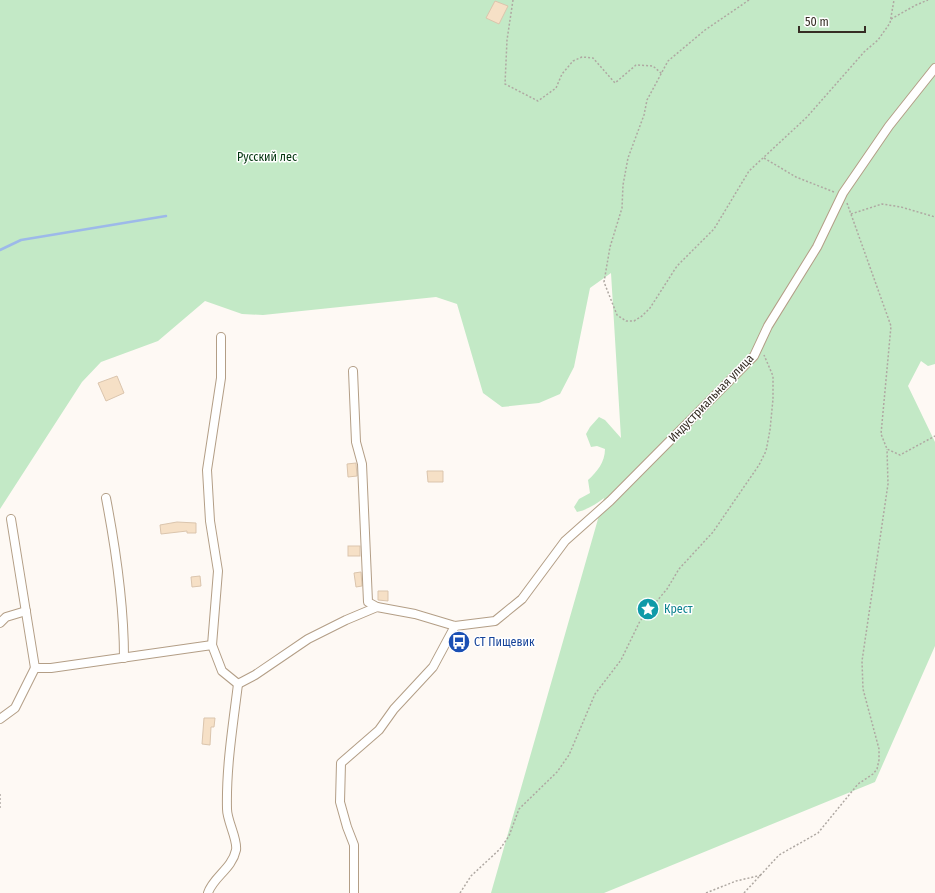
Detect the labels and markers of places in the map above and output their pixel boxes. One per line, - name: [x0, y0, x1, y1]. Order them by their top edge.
- place icon: Крест: [635, 596, 661, 622]
- place label: Крест: [664, 602, 693, 616]
- bus stop icon: СТ Пищевик: [446, 629, 472, 655]
- place label: СТ Пищевик: [474, 635, 535, 649]

